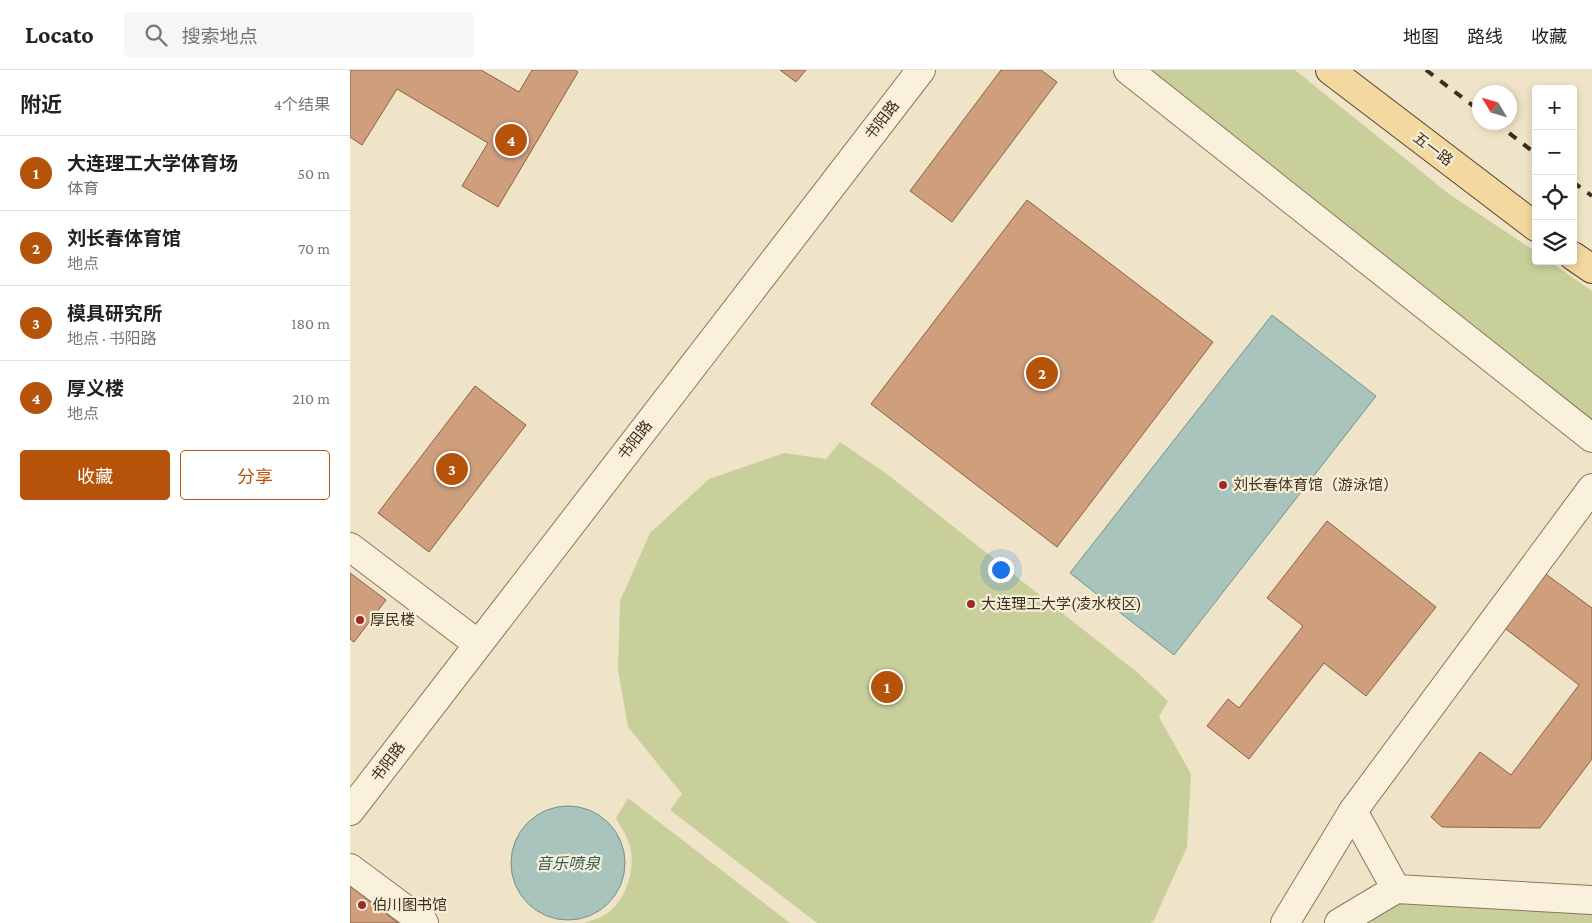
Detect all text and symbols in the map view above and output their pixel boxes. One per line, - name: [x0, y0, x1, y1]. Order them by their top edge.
- search box: [124, 12, 474, 57]
- text: Locato: [25, 21, 94, 48]
- icon: search: [142, 21, 170, 49]
- text: 搜索地点: [182, 26, 258, 47]
- text: 地图: [1403, 27, 1439, 47]
- text: 路线: [1467, 27, 1503, 47]
- text: 收藏: [1531, 27, 1567, 47]
- north arrow: [1472, 85, 1517, 130]
- map controls: [1532, 85, 1577, 265]
- button: +: [1532, 85, 1577, 130]
- text: 附近: [20, 93, 62, 117]
- text: 4个结果: [274, 96, 330, 113]
- street label: 书阳路: [862, 97, 902, 143]
- pin: 4: [495, 121, 527, 159]
- street label: 五一路: [1410, 129, 1456, 169]
- button: −: [1532, 130, 1577, 175]
- text: 大连理工大学体育场: [67, 153, 238, 174]
- text: 1: [33, 165, 39, 182]
- text: 50 m: [298, 165, 330, 182]
- button: locate: [1532, 175, 1577, 220]
- text: 体育: [67, 180, 99, 197]
- button: layers: [1532, 220, 1577, 265]
- text: 刘长春体育馆: [67, 228, 181, 249]
- text: 2: [32, 240, 40, 257]
- text: 70 m: [298, 240, 330, 257]
- text: 地点: [67, 255, 99, 272]
- text: 模具研究所: [67, 303, 162, 324]
- text: 3: [32, 315, 40, 332]
- text: 180 m: [291, 315, 330, 332]
- text: 地点 · 书阳路: [67, 330, 157, 347]
- pin: 2: [1026, 354, 1058, 392]
- text: 厚义楼: [67, 378, 124, 399]
- text: 4: [32, 390, 40, 407]
- text: 210 m: [292, 390, 330, 407]
- text: 地点: [67, 405, 99, 422]
- street label: 书阳路: [615, 417, 655, 463]
- button: 收藏: [20, 450, 170, 500]
- button: 分享: [180, 450, 330, 500]
- pin: 3: [436, 450, 468, 488]
- place label: 刘长春体育馆（游泳馆）: [1233, 476, 1398, 493]
- marker: 刘长春体育馆（游泳馆）: [1217, 479, 1229, 491]
- your location: [988, 557, 1014, 583]
- place label: 大连理工大学(凌水校区): [981, 595, 1142, 613]
- marker: 大连理工大学(凌水校区): [965, 598, 977, 610]
- place label: 厚民楼: [370, 612, 415, 628]
- marker: 厚民楼: [354, 614, 366, 626]
- pin: 1: [871, 668, 903, 706]
- street label: 书阳路: [368, 739, 408, 785]
- water label: 音乐喷泉: [536, 855, 601, 872]
- place label: 伯川图书馆: [372, 897, 447, 913]
- marker: 伯川图书馆: [356, 899, 368, 911]

